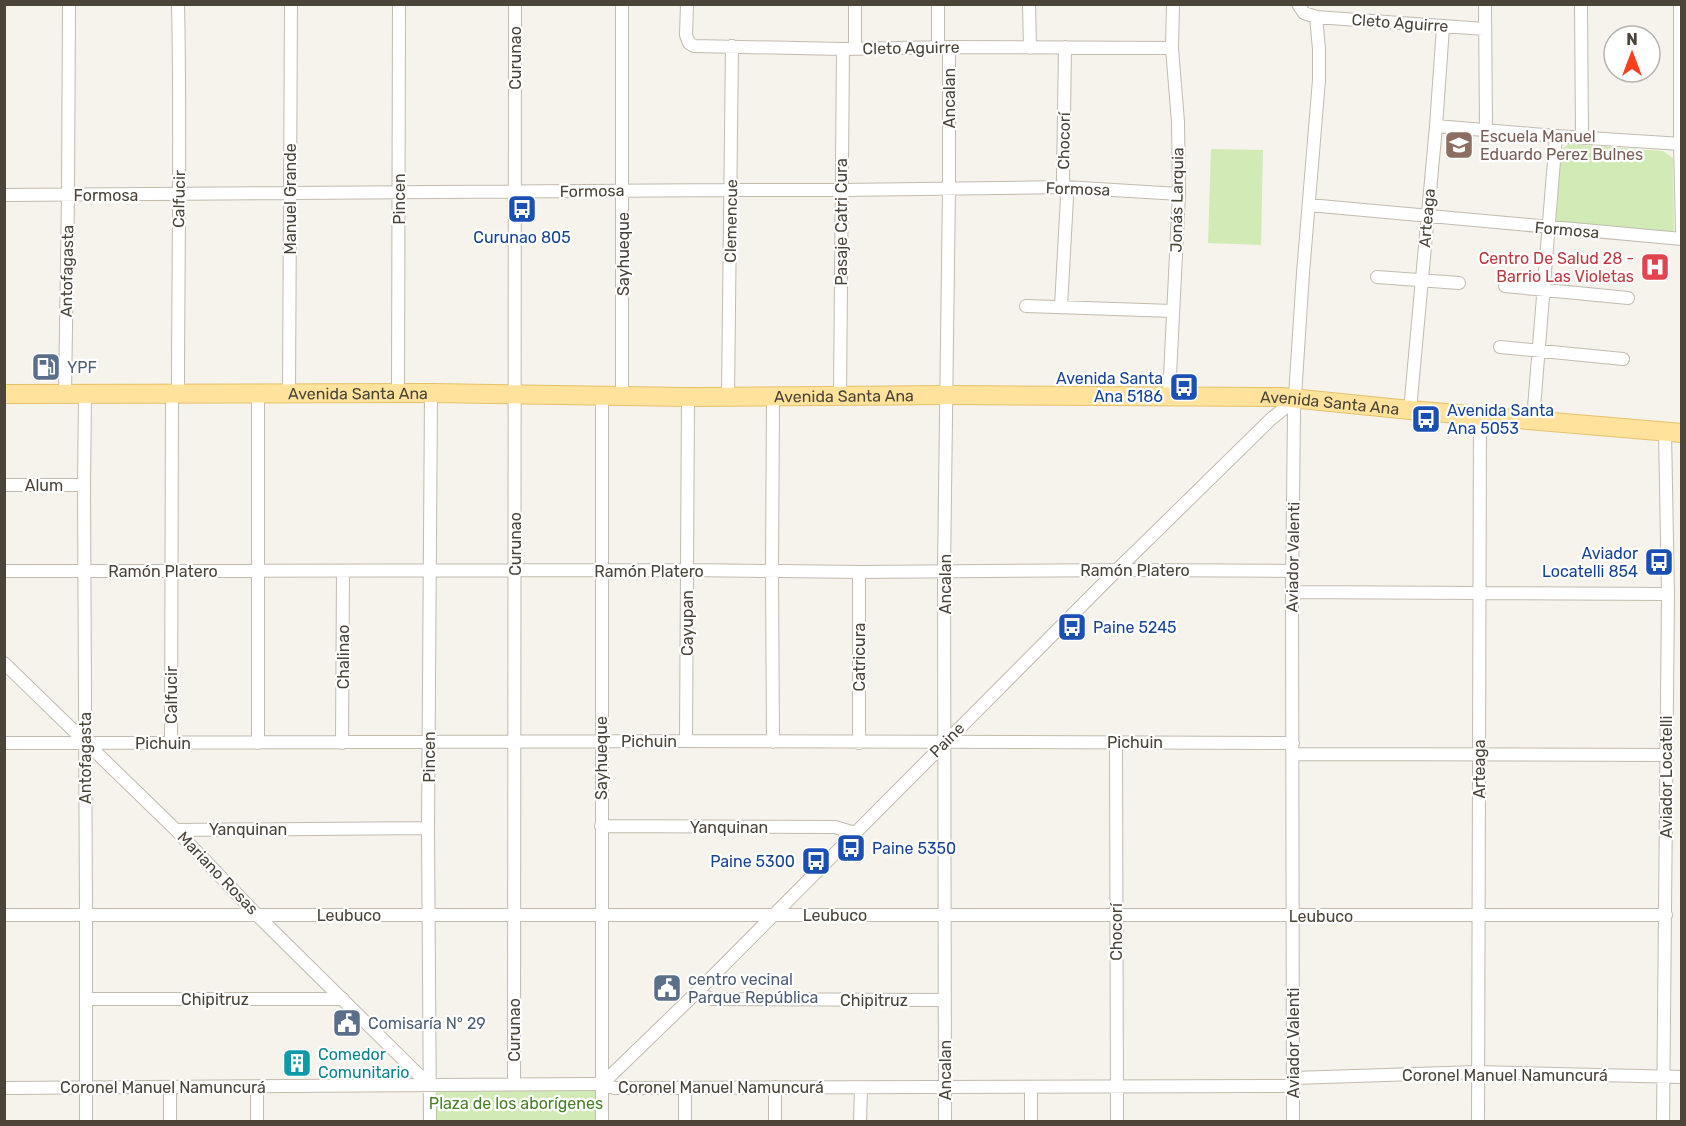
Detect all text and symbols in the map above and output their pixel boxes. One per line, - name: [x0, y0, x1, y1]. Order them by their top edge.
- street label: Cleto Aguirre: [1351, 10, 1449, 36]
- north arrow: [1602, 24, 1662, 84]
- street label: Curunao: [506, 26, 525, 90]
- text: N: [1626, 30, 1638, 49]
- street label: Cleto Aguirre: [862, 38, 960, 58]
- street label: Ancalan: [940, 68, 959, 128]
- street label: Chocorí: [1054, 111, 1074, 170]
- place label: Escuela Manuel Eduardo Perez Bulnes: [1480, 127, 1643, 164]
- school or university icon: Escuela Manuel Eduardo Perez Bulnes: [1443, 129, 1475, 161]
- street label: Manuel Grande: [281, 143, 300, 255]
- street label: Jonás Larquia: [1167, 147, 1187, 253]
- street label: Pasaje Catri Cura: [832, 158, 851, 286]
- street label: Calfucir: [169, 170, 189, 228]
- street label: Pincen: [390, 173, 409, 225]
- street label: Formosa: [1045, 178, 1111, 200]
- street label: Clemencue: [721, 179, 741, 263]
- street label: Formosa: [559, 181, 625, 201]
- street label: Formosa: [74, 186, 138, 205]
- street label: Arteaga: [1415, 188, 1439, 248]
- bus stop icon: Curunao 805: [506, 193, 538, 225]
- street label: Sayhueque: [614, 212, 633, 296]
- street label: Formosa: [1534, 218, 1600, 242]
- street label: Antofagasta: [57, 225, 77, 317]
- place label: Curunao 805: [473, 228, 571, 247]
- place label: Centro De Salud 28 - Barrio Las Violetas: [1479, 249, 1634, 286]
- hospital icon: Centro De Salud 28 - Barrio Las Violetas: [1639, 251, 1671, 283]
- fuel station icon: YPF: [30, 351, 62, 383]
- place label: YPF: [67, 358, 97, 377]
- place label: Avenida Santa Ana 5186: [1056, 369, 1163, 406]
- bus stop icon: Avenida Santa Ana 5186: [1168, 371, 1200, 403]
- street label: Avenida Santa Ana: [288, 384, 428, 403]
- street label: Avenida Santa Ana: [774, 386, 914, 406]
- street label: Avenida Santa Ana: [1260, 387, 1400, 418]
- place label: Avenida Santa Ana 5053: [1447, 401, 1554, 438]
- bus stop icon: Avenida Santa Ana 5053: [1410, 403, 1442, 435]
- street label: Alum: [25, 476, 63, 495]
- street label: Aviador Valenti: [1283, 502, 1303, 612]
- street label: Curunao: [506, 512, 525, 576]
- place label: Aviador Locatelli 854: [1542, 544, 1638, 581]
- bus stop icon: Aviador Locatelli 854: [1643, 546, 1675, 578]
- street label: Ancalan: [936, 554, 955, 614]
- street label: Ramón Platero: [1080, 561, 1190, 580]
- street label: Ramón Platero: [108, 562, 218, 581]
- street label: Ramón Platero: [594, 562, 704, 581]
- street label: Cayupan: [678, 590, 697, 656]
- bus stop icon: Paine 5245: [1056, 611, 1088, 643]
- place label: Paine 5245: [1093, 618, 1177, 637]
- street label: Catricura: [850, 623, 869, 691]
- street label: Chalinao: [334, 625, 353, 689]
- street label: Calfucir: [162, 666, 181, 724]
- street label: Antofagasta: [76, 712, 95, 804]
- street label: Sayhueque: [592, 716, 611, 800]
- street label: Aviador Locatelli: [1657, 716, 1676, 838]
- street label: Paine: [926, 719, 968, 761]
- street label: Pincen: [420, 731, 439, 783]
- street label: Pichuin: [621, 732, 677, 751]
- street label: Pichuin: [1107, 733, 1163, 752]
- street label: Pichuin: [135, 734, 191, 753]
- street label: Arteaga: [1470, 739, 1489, 799]
- street label: Yanquinan: [690, 818, 768, 837]
- street label: Yanquinan: [209, 820, 287, 839]
- street label: Mariano Rosas: [174, 828, 262, 918]
- bus stop icon: Paine 5350: [835, 832, 867, 864]
- place label: Paine 5350: [872, 839, 956, 858]
- bus stop icon: Paine 5300: [800, 845, 832, 877]
- place label: Paine 5300: [710, 852, 795, 871]
- street label: Chocorí: [1107, 902, 1126, 961]
- street label: Leubuco: [317, 906, 381, 925]
- street label: Leubuco: [803, 906, 867, 925]
- street label: Leubuco: [1289, 907, 1353, 926]
- place label: centro vecinal Parque República: [688, 970, 818, 1007]
- public building icon: centro vecinal Parque República: [651, 972, 683, 1004]
- street label: Aviador Valenti: [1284, 988, 1303, 1098]
- street label: Chipitruz: [181, 990, 249, 1009]
- street label: Chipitruz: [840, 991, 908, 1010]
- street label: Curunao: [505, 998, 524, 1062]
- public building icon: Comisaría N° 29: [331, 1007, 363, 1039]
- place label: Comisaría N° 29: [368, 1014, 486, 1033]
- street label: Ancalan: [936, 1040, 955, 1100]
- place label: Comedor Comunitario: [318, 1045, 410, 1082]
- building icon: Comedor Comunitario: [281, 1047, 313, 1079]
- street label: Coronel Manuel Namuncurá: [1402, 1066, 1608, 1085]
- street label: Coronel Manuel Namuncurá: [60, 1078, 266, 1097]
- street label: Coronel Manuel Namuncurá: [618, 1078, 824, 1097]
- park label: Plaza de los aborígenes: [429, 1094, 603, 1113]

